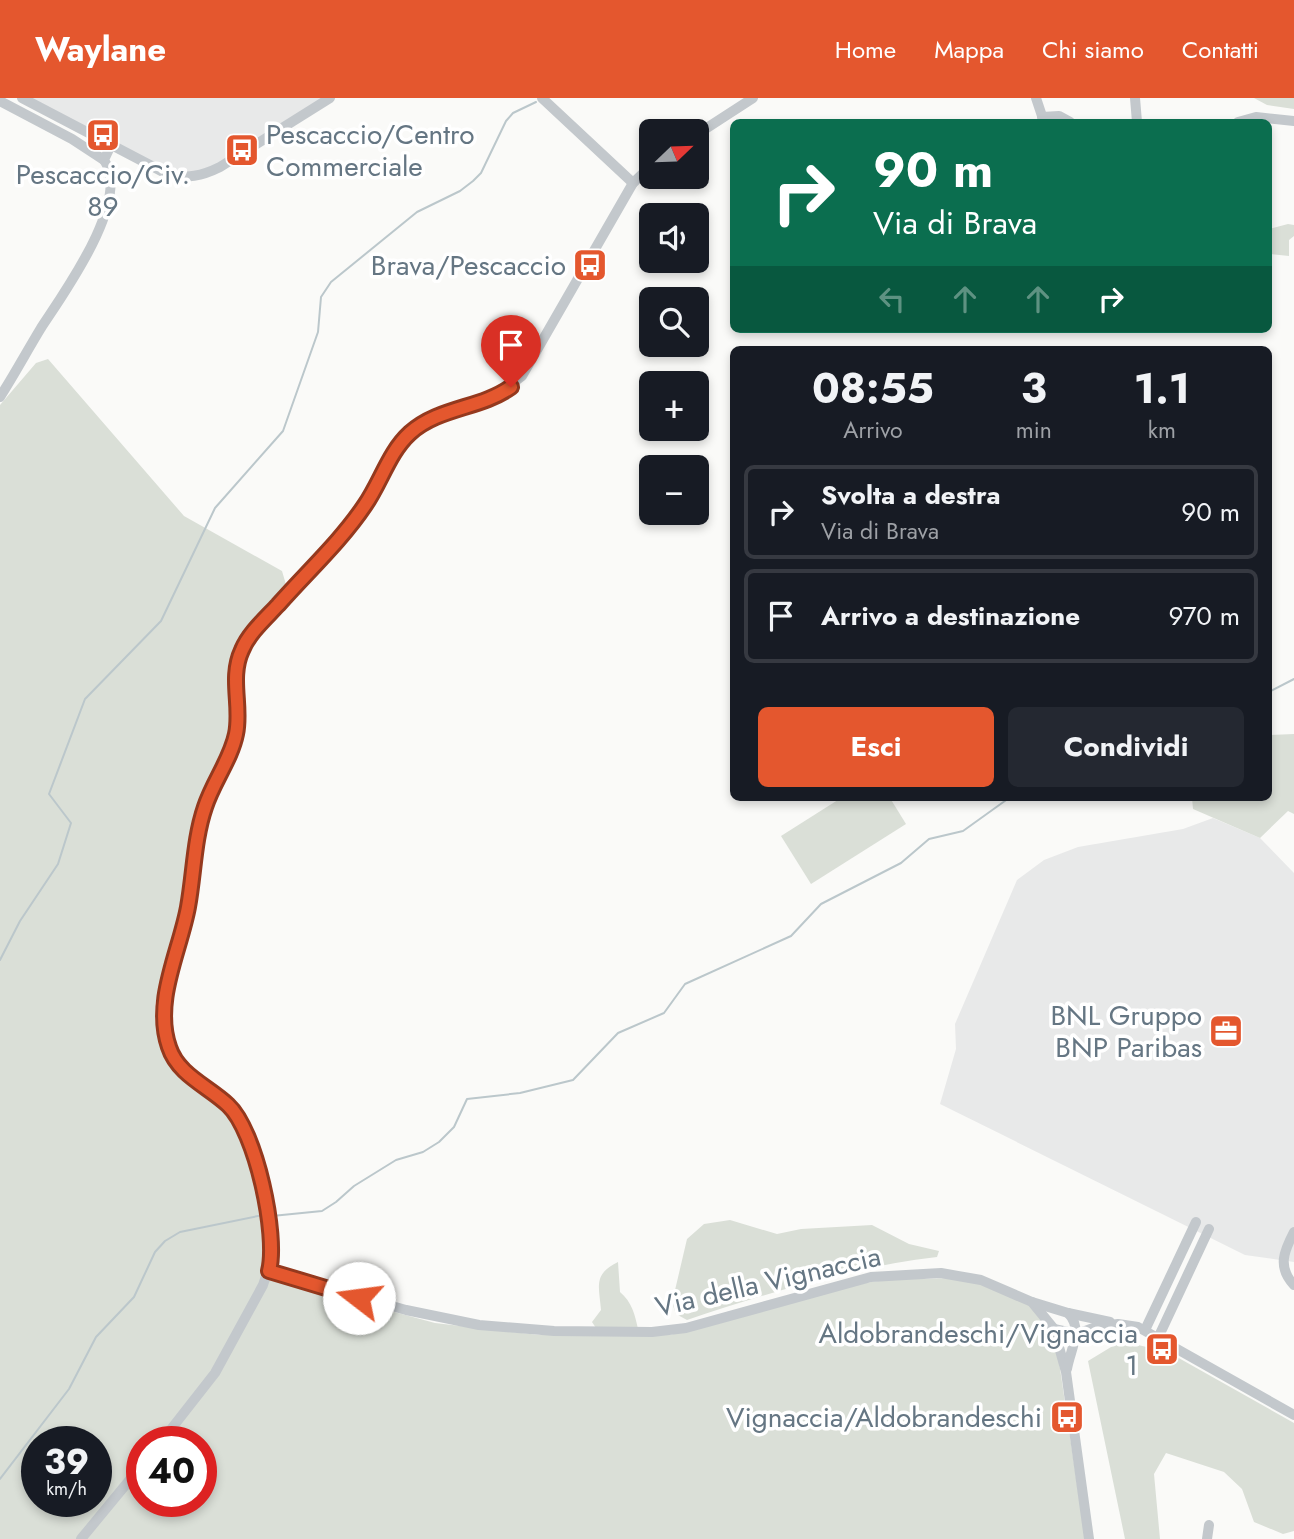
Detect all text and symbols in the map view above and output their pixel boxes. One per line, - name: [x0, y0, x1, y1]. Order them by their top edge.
- text: Waylane: [35, 26, 166, 73]
- text: Home: [835, 32, 896, 67]
- text: Mappa: [934, 32, 1004, 67]
- text: Chi siamo: [1042, 32, 1144, 67]
- text: Contatti: [1182, 32, 1259, 67]
- place label: Pescaccio/Centro Commerciale: [266, 114, 475, 187]
- bus stop icon: Pescaccio/Civ. 89: [84, 116, 122, 154]
- north arrow: [639, 119, 709, 189]
- map controls: [639, 119, 709, 525]
- bus stop icon: Pescaccio/Centro Commerciale: [223, 131, 261, 169]
- text: 90 m: [873, 135, 993, 205]
- icon: right: [758, 147, 849, 238]
- place label: Pescaccio/Civ. 89: [16, 154, 190, 227]
- text: Via di Brava: [873, 200, 1037, 246]
- button: sound: [639, 203, 709, 273]
- place label: Brava/Pescaccio: [371, 245, 566, 286]
- bus stop icon: Brava/Pescaccio: [571, 246, 609, 284]
- icon: left: [873, 280, 911, 318]
- icon: ahead: [946, 280, 984, 318]
- icon: ahead: [1019, 280, 1057, 318]
- icon: right: [1092, 280, 1130, 318]
- button: search: [639, 287, 709, 357]
- pin: [481, 315, 541, 387]
- icon: arrive: [492, 326, 530, 364]
- text: 08:55: [812, 358, 934, 419]
- text: 3: [1021, 358, 1047, 419]
- text: 1.1: [1134, 358, 1190, 419]
- button: +: [639, 371, 709, 441]
- text: Arrivo: [843, 413, 903, 447]
- text: min: [1016, 413, 1052, 447]
- text: km: [1148, 413, 1176, 447]
- button: −: [639, 455, 709, 525]
- text: Svolta a destra: [821, 476, 1001, 514]
- icon: right: [762, 493, 800, 531]
- text: 90 m: [1181, 493, 1240, 531]
- text: Via di Brava: [821, 514, 939, 548]
- icon: arrive: [762, 597, 800, 635]
- text: Arrivo a destinazione: [821, 597, 1080, 635]
- text: 970 m: [1168, 597, 1240, 635]
- button: Esci: [758, 707, 994, 787]
- button: Condividi: [1008, 707, 1244, 787]
- place label: BNL Gruppo BNP Paribas: [1050, 995, 1202, 1068]
- office icon: BNL Gruppo BNP Paribas: [1207, 1012, 1245, 1050]
- street label: Via della Vignaccia: [651, 1236, 885, 1327]
- position arrow: [322, 1261, 396, 1335]
- place label: Aldobrandeschi/Vignaccia 1: [818, 1313, 1138, 1386]
- bus stop icon: Aldobrandeschi/Vignaccia 1: [1143, 1330, 1181, 1368]
- place label: Vignaccia/Aldobrandeschi: [726, 1397, 1042, 1438]
- bus stop icon: Vignaccia/Aldobrandeschi: [1048, 1398, 1086, 1436]
- speed limit sign: 40: [126, 1426, 217, 1517]
- text: 39: [44, 1437, 89, 1487]
- text: km/h: [46, 1476, 87, 1502]

